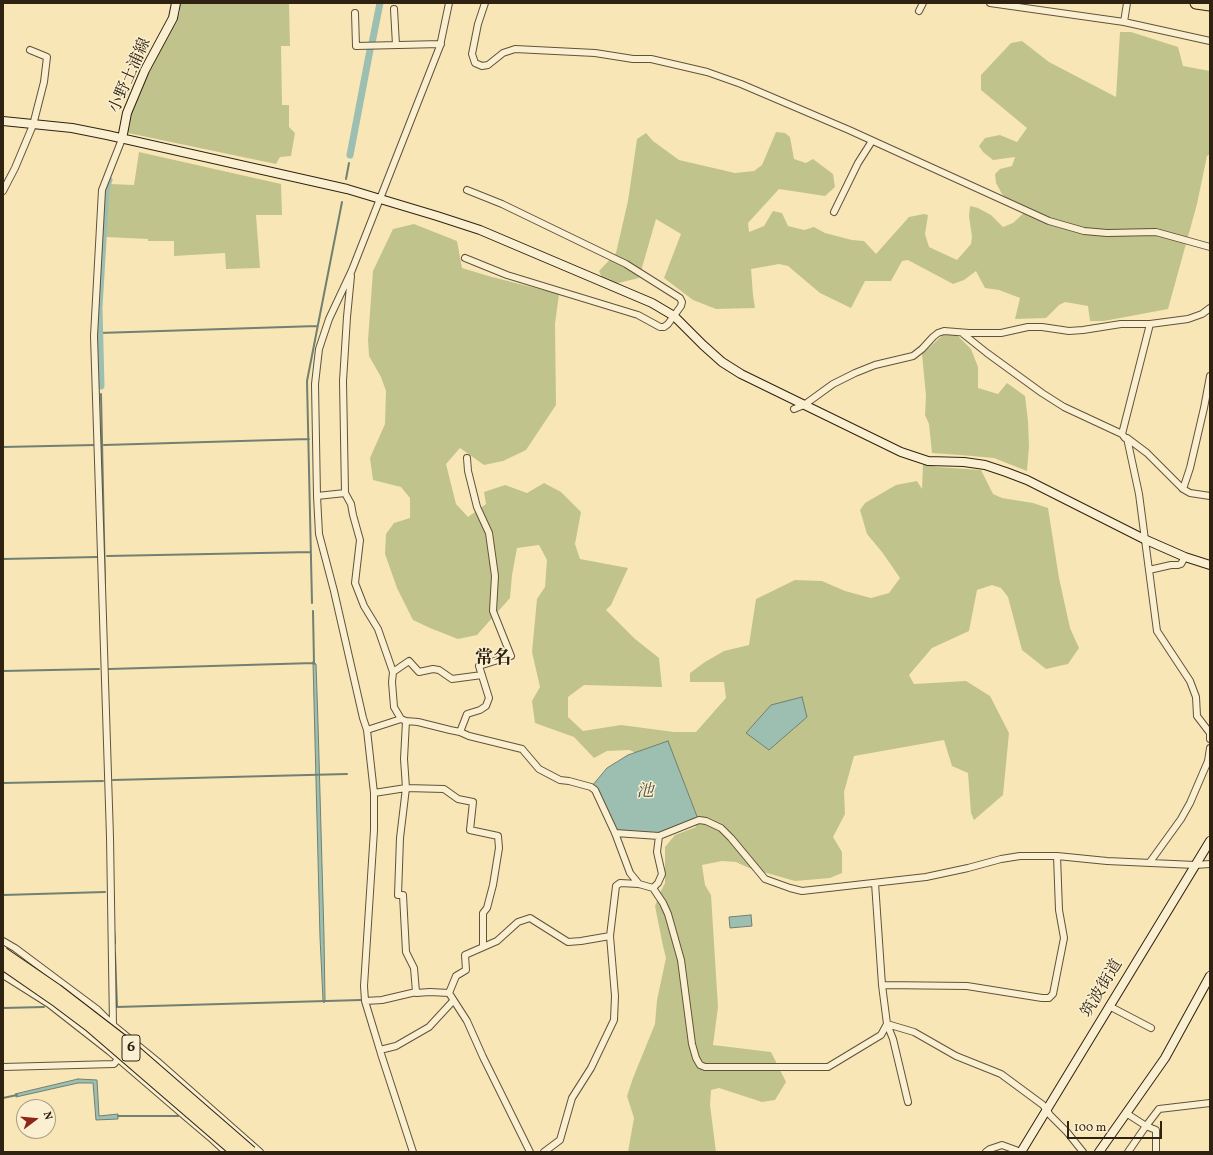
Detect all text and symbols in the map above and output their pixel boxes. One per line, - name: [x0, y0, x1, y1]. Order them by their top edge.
- street label: 小野土浦線: [106, 36, 156, 116]
- district label: 常名: [475, 649, 511, 671]
- water label: 池: [637, 783, 653, 803]
- street label: 筑波街道: [1078, 957, 1128, 1021]
- road number: 6: [122, 1035, 140, 1061]
- north arrow: [16, 1099, 56, 1139]
- text: N: [39, 1110, 55, 1122]
- scale bar: [1069, 1113, 1164, 1139]
- text: 100 m: [1074, 1120, 1106, 1136]

